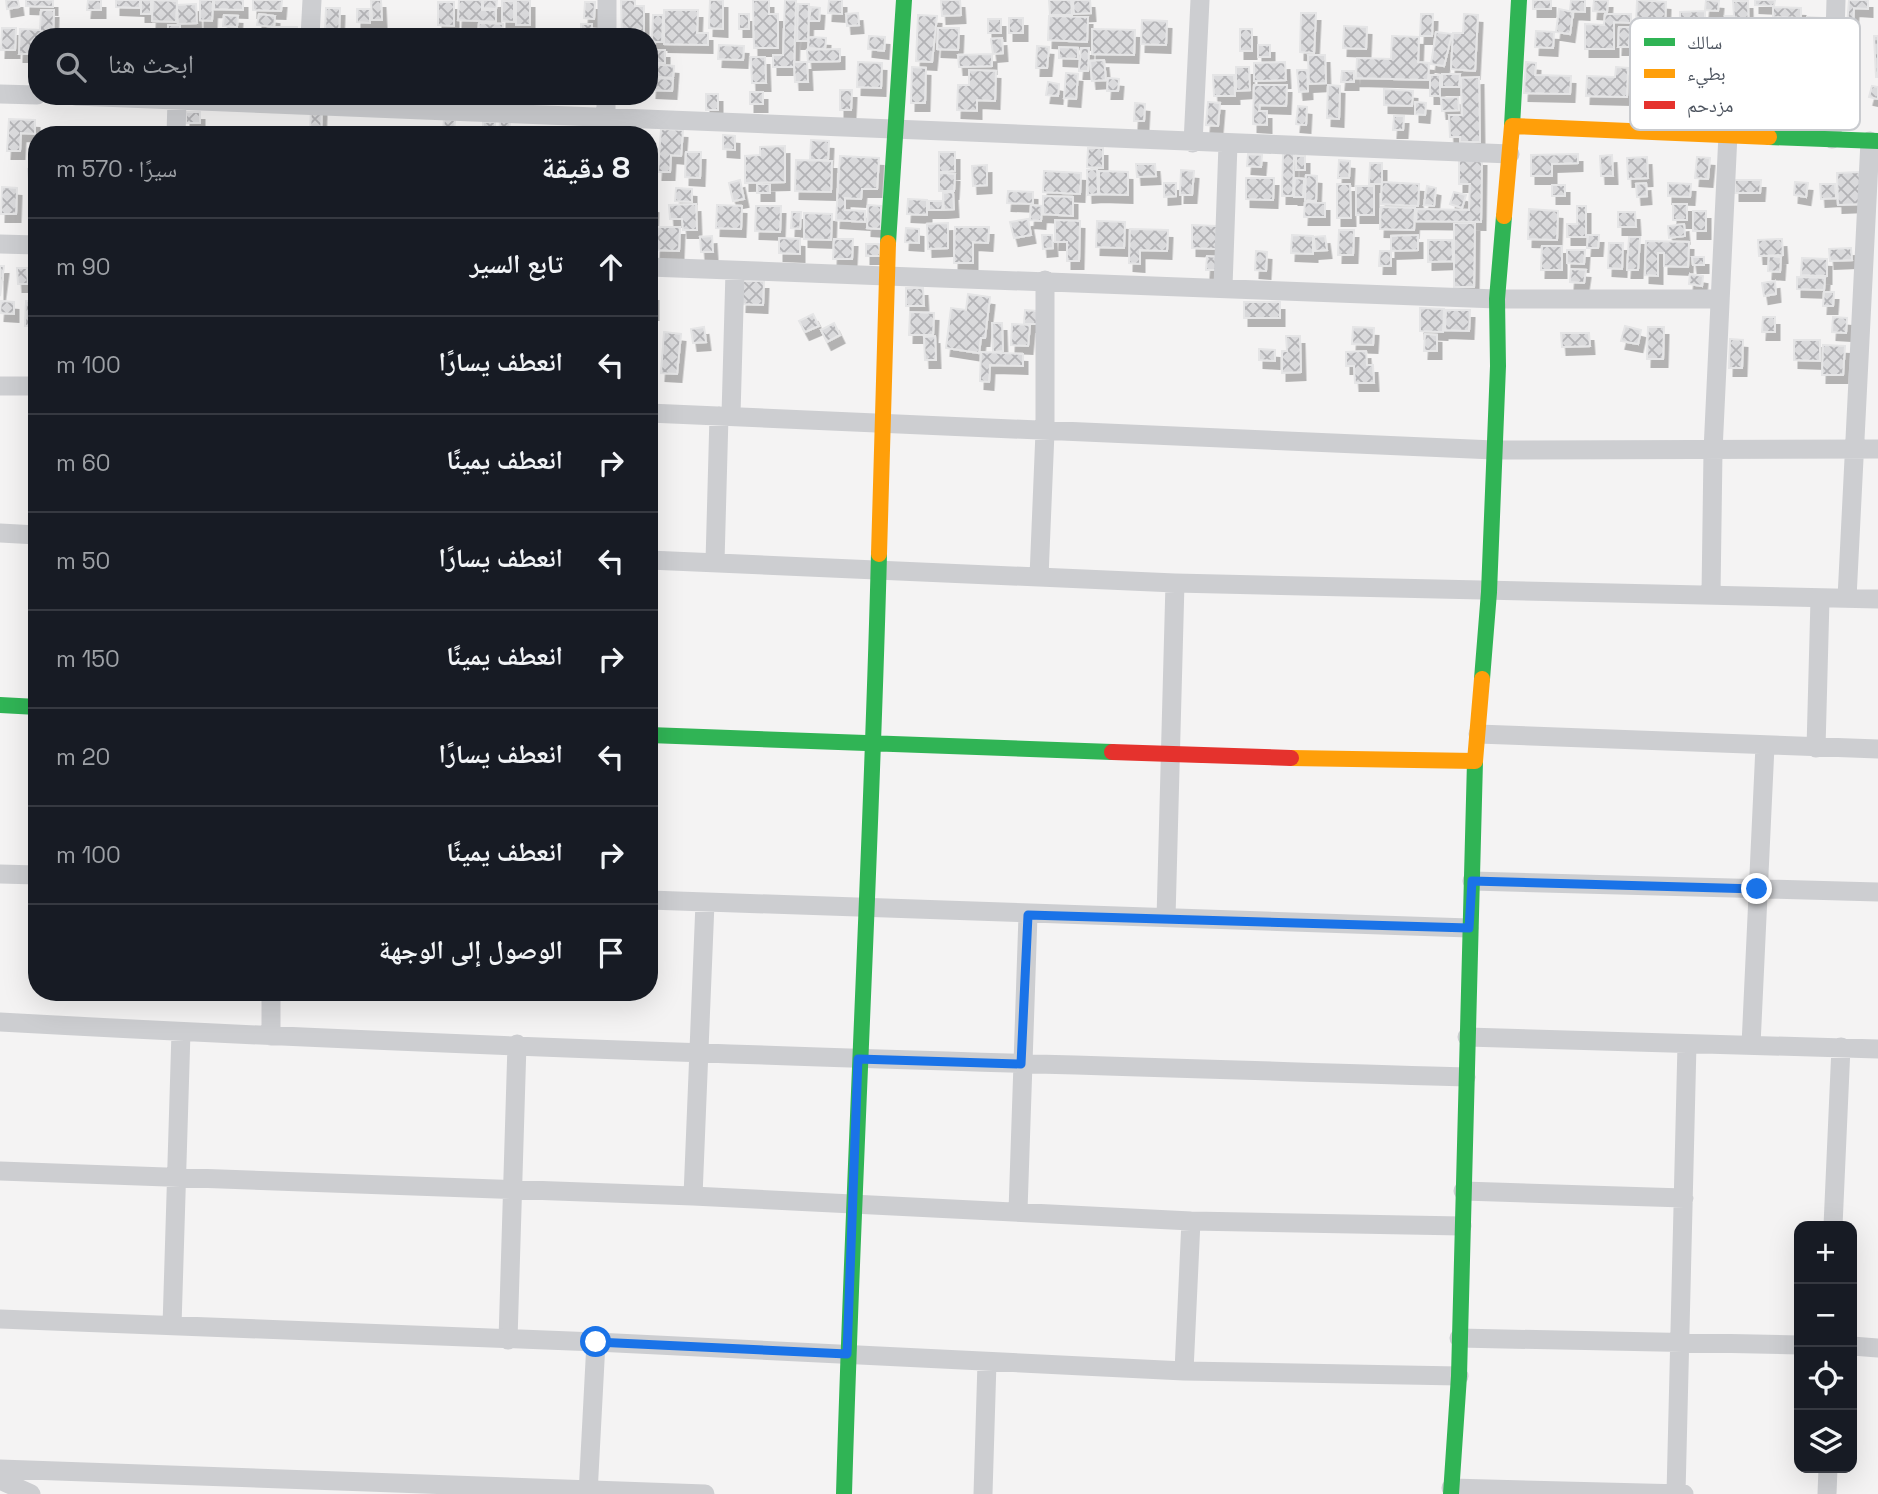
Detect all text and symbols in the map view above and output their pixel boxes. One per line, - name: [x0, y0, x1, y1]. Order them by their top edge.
- legend: [1630, 18, 1860, 130]
- search box: [28, 28, 658, 105]
- text: سالك: [1687, 30, 1722, 55]
- text: ابحث هنا: [108, 47, 194, 81]
- icon: search: [52, 48, 90, 86]
- text: بطيء: [1687, 61, 1726, 89]
- text: مزدحم: [1687, 93, 1733, 118]
- text: 8 دقيقة: [541, 148, 630, 187]
- text: سيرًا · 570 m: [56, 154, 177, 184]
- text: تابع السير: [470, 247, 563, 281]
- icon: ahead: [592, 248, 630, 286]
- text: 90 m: [56, 252, 111, 282]
- text: انعطف يسارًا: [439, 345, 563, 379]
- icon: left: [592, 346, 630, 384]
- text: 100 m: [56, 350, 121, 380]
- text: انعطف يمينًا: [446, 443, 563, 477]
- icon: right: [592, 444, 630, 482]
- text: 60 m: [56, 448, 111, 478]
- text: انعطف يسارًا: [439, 541, 563, 575]
- icon: left: [592, 542, 630, 580]
- text: 50 m: [56, 546, 110, 576]
- text: انعطف يمينًا: [446, 639, 563, 673]
- icon: right: [592, 640, 630, 678]
- text: 150 m: [56, 644, 120, 674]
- text: انعطف يسارًا: [439, 737, 563, 771]
- icon: left: [592, 738, 630, 776]
- text: 20 m: [56, 742, 110, 772]
- text: انعطف يمينًا: [446, 835, 563, 869]
- icon: right: [592, 836, 630, 874]
- text: 100 m: [56, 840, 121, 870]
- route end: [1741, 873, 1772, 904]
- text: الوصول إلى الوجهة: [379, 933, 563, 967]
- icon: arrive: [592, 934, 630, 972]
- map controls: [1794, 1221, 1857, 1473]
- button: +: [1794, 1221, 1857, 1284]
- button: −: [1794, 1284, 1857, 1347]
- route start: [580, 1326, 611, 1357]
- button: locate: [1794, 1347, 1857, 1410]
- button: layers: [1794, 1410, 1857, 1473]

